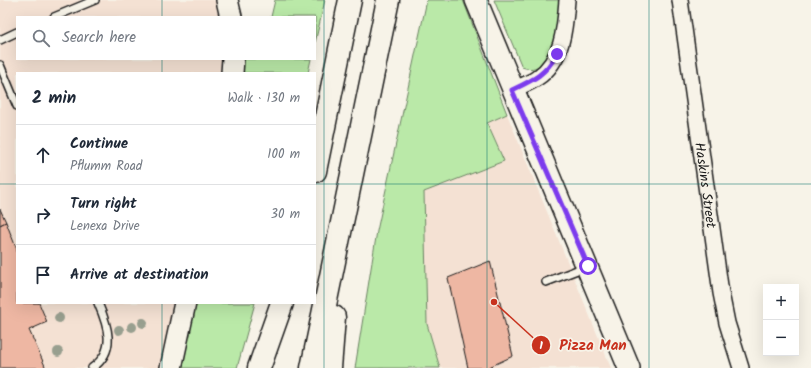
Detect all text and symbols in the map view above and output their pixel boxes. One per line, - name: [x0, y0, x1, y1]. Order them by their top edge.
- search box: [16, 16, 316, 60]
- text: Search here: [62, 26, 136, 50]
- icon: search: [30, 27, 52, 49]
- route end: [548, 45, 566, 63]
- text: 2 min: [32, 85, 76, 112]
- text: Walk · 130 m: [227, 88, 300, 109]
- text: Continue: [70, 132, 128, 156]
- street label: Haskins Street: [688, 141, 722, 230]
- icon: ahead: [32, 144, 54, 166]
- text: 100 m: [267, 144, 300, 165]
- text: Pflumm Road: [70, 156, 142, 177]
- text: Turn right: [70, 192, 137, 216]
- icon: right: [32, 204, 54, 226]
- text: 30 m: [271, 204, 300, 225]
- text: Lenexa Drive: [70, 216, 140, 237]
- route start: [579, 257, 597, 275]
- text: Arrive at destination: [70, 263, 209, 287]
- icon: arrive: [32, 264, 54, 286]
- map controls: [763, 284, 799, 356]
- button: +: [763, 284, 799, 320]
- button: −: [763, 320, 799, 356]
- callout: Pizza Man: [531, 331, 634, 358]
- text: Pizza Man: [559, 334, 627, 358]
- text: 1: [539, 336, 543, 355]

